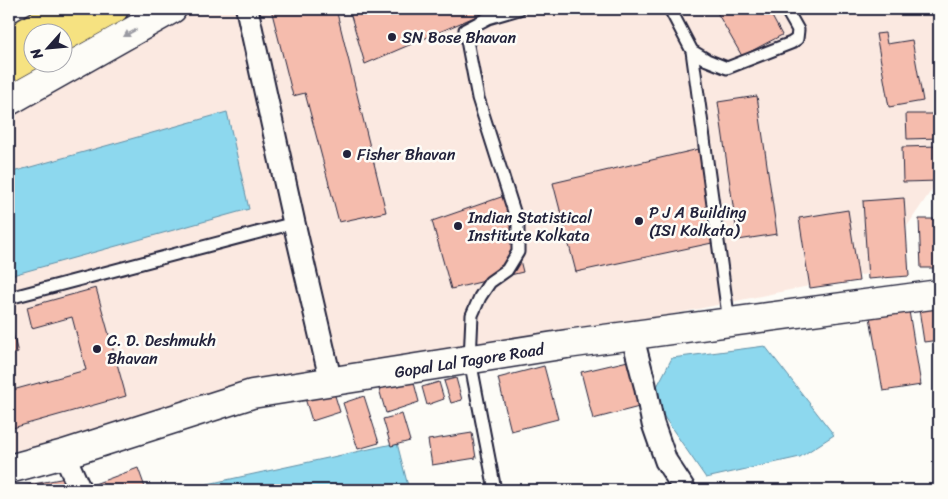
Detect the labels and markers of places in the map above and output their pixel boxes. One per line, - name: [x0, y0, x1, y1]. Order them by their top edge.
- place label: SN Bose Bhavan: [402, 23, 517, 52]
- marker: SN Bose Bhavan: [386, 31, 398, 43]
- place label: Fisher Bhavan: [357, 140, 456, 169]
- marker: Fisher Bhavan: [341, 148, 353, 160]
- place label: P J A Building (ISI Kolkata): [649, 198, 747, 245]
- place label: Indian Statistical Institute Kolkata: [467, 203, 592, 250]
- marker: P J A Building (ISI Kolkata): [633, 215, 645, 227]
- marker: Indian Statistical Institute Kolkata: [452, 220, 464, 232]
- place label: C. D. Deshmukh Bhavan: [107, 326, 216, 373]
- marker: C. D. Deshmukh Bhavan: [91, 343, 103, 355]

